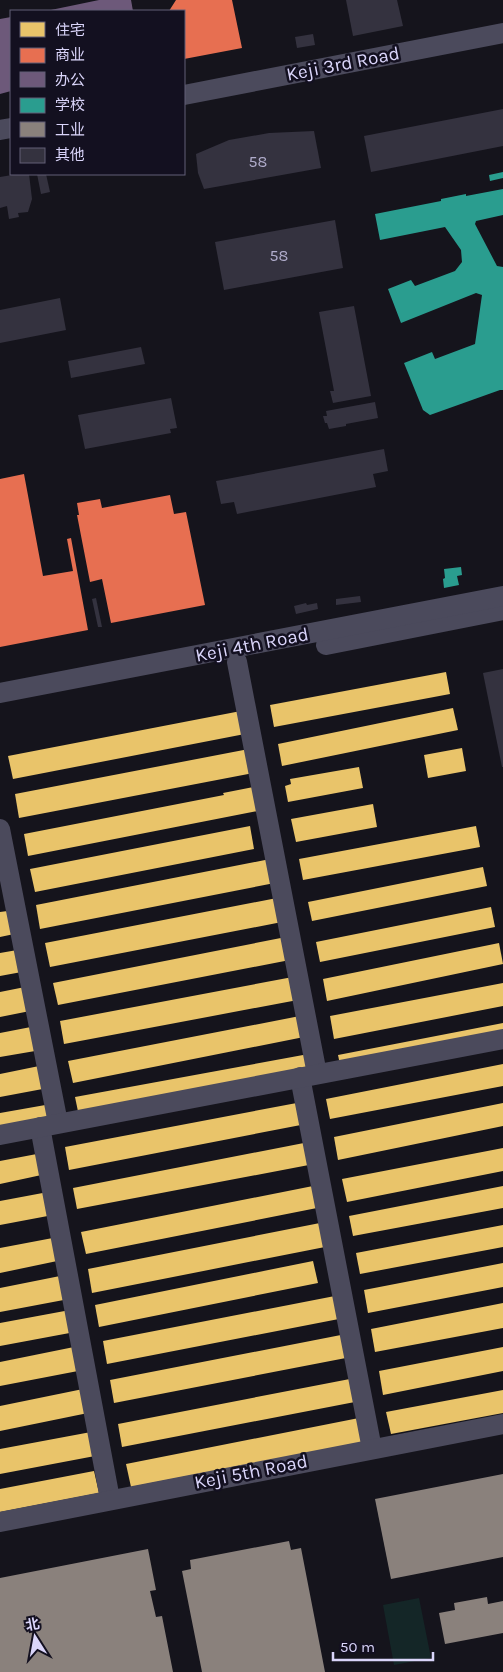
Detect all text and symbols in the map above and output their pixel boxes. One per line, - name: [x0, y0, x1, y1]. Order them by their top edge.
- legend: [10, 10, 185, 175]
- text: 住宅: [55, 21, 85, 39]
- street label: Keji 3rd Road: [284, 42, 402, 86]
- text: 商业: [55, 46, 85, 64]
- text: 办公: [55, 71, 85, 89]
- text: 学校: [55, 96, 85, 114]
- text: 工业: [55, 121, 85, 139]
- text: 其他: [55, 146, 85, 164]
- house number: 58: [249, 152, 267, 171]
- house number: 58: [270, 246, 288, 265]
- street label: Keji 4th Road: [194, 623, 310, 667]
- street label: Keji 5th Road: [192, 1450, 310, 1494]
- north arrow: [10, 1612, 60, 1662]
- text: 北: [24, 1615, 41, 1634]
- scale bar: [333, 1630, 433, 1662]
- text: 50 m: [340, 1638, 375, 1656]

